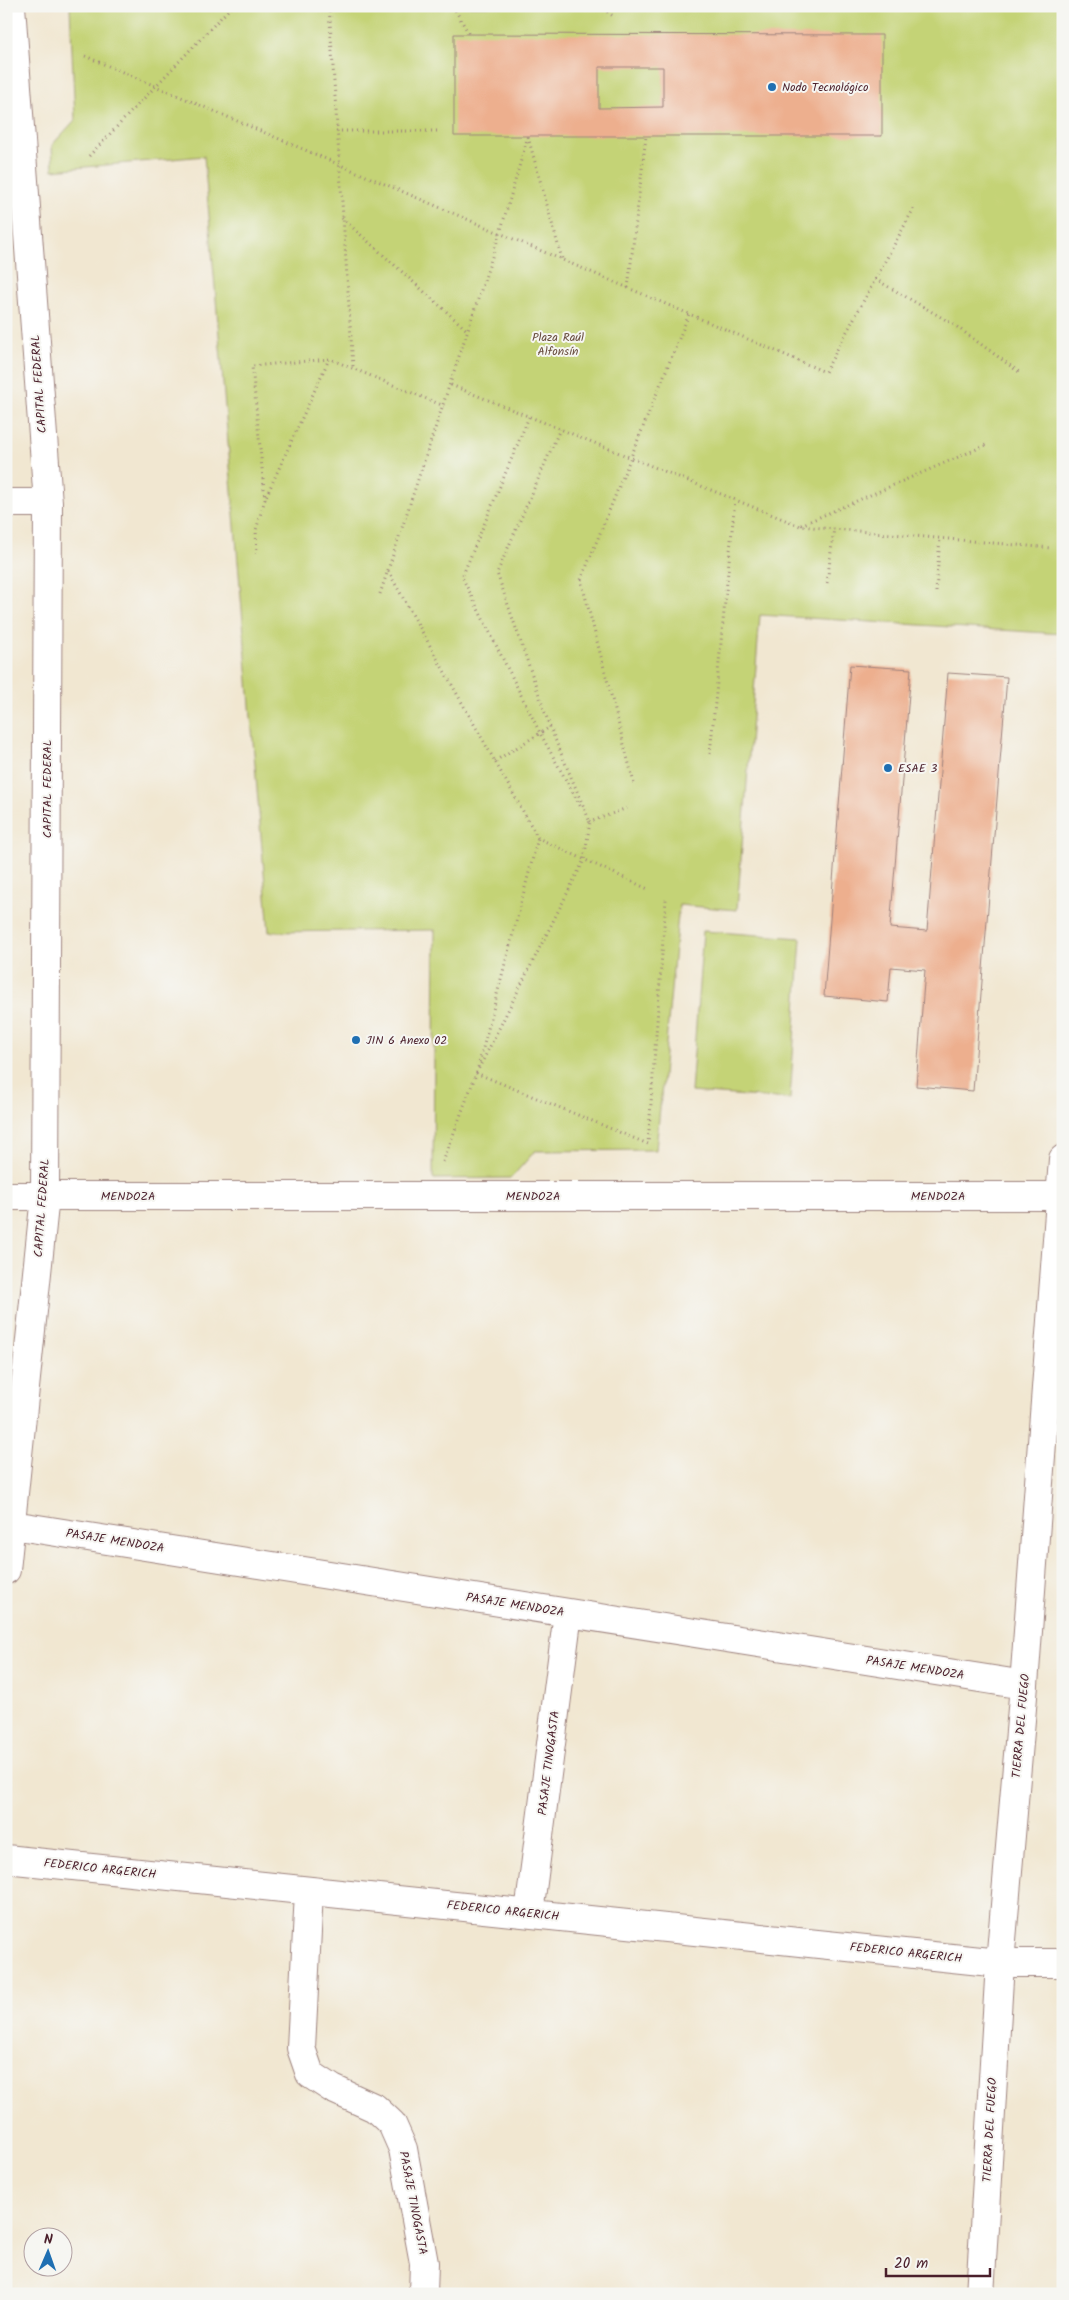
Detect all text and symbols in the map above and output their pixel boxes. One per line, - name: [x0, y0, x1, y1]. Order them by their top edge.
- place label: Nodo Tecnológico: [782, 78, 869, 97]
- marker: Nodo Tecnológico: [766, 81, 778, 93]
- park label: Plaza Raúl Alfonsín: [532, 328, 584, 361]
- street label: CAPITAL FEDERAL: [26, 334, 52, 434]
- street label: CAPITAL FEDERAL: [38, 740, 57, 838]
- place label: ESAE 3: [898, 759, 938, 778]
- marker: ESAE 3: [882, 762, 894, 774]
- place label: JIN 6 Anexo 02: [366, 1031, 447, 1050]
- marker: JIN 6 Anexo 02: [350, 1034, 362, 1046]
- street label: CAPITAL FEDERAL: [29, 1158, 55, 1258]
- street label: MENDOZA: [101, 1187, 155, 1206]
- street label: MENDOZA: [506, 1187, 560, 1206]
- street label: MENDOZA: [911, 1187, 965, 1206]
- street label: PASAJE MENDOZA: [64, 1524, 166, 1558]
- street label: PASAJE MENDOZA: [464, 1588, 566, 1622]
- street label: PASAJE MENDOZA: [864, 1651, 966, 1685]
- street label: TIERRA DEL FUEGO: [1007, 1672, 1035, 1779]
- street label: PASAJE TINOGASTA: [533, 1710, 565, 1816]
- street label: FEDERICO ARGERICH: [43, 1854, 157, 1884]
- street label: FEDERICO ARGERICH: [446, 1896, 560, 1926]
- street label: FEDERICO ARGERICH: [849, 1938, 963, 1968]
- street label: TIERRA DEL FUEGO: [978, 2077, 1002, 2183]
- street label: PASAJE TINOGASTA: [394, 2150, 432, 2256]
- north arrow: [22, 2228, 72, 2278]
- text: N: [44, 2229, 53, 2251]
- scale bar: [886, 2245, 990, 2277]
- text: 20 m: [894, 2252, 928, 2276]

